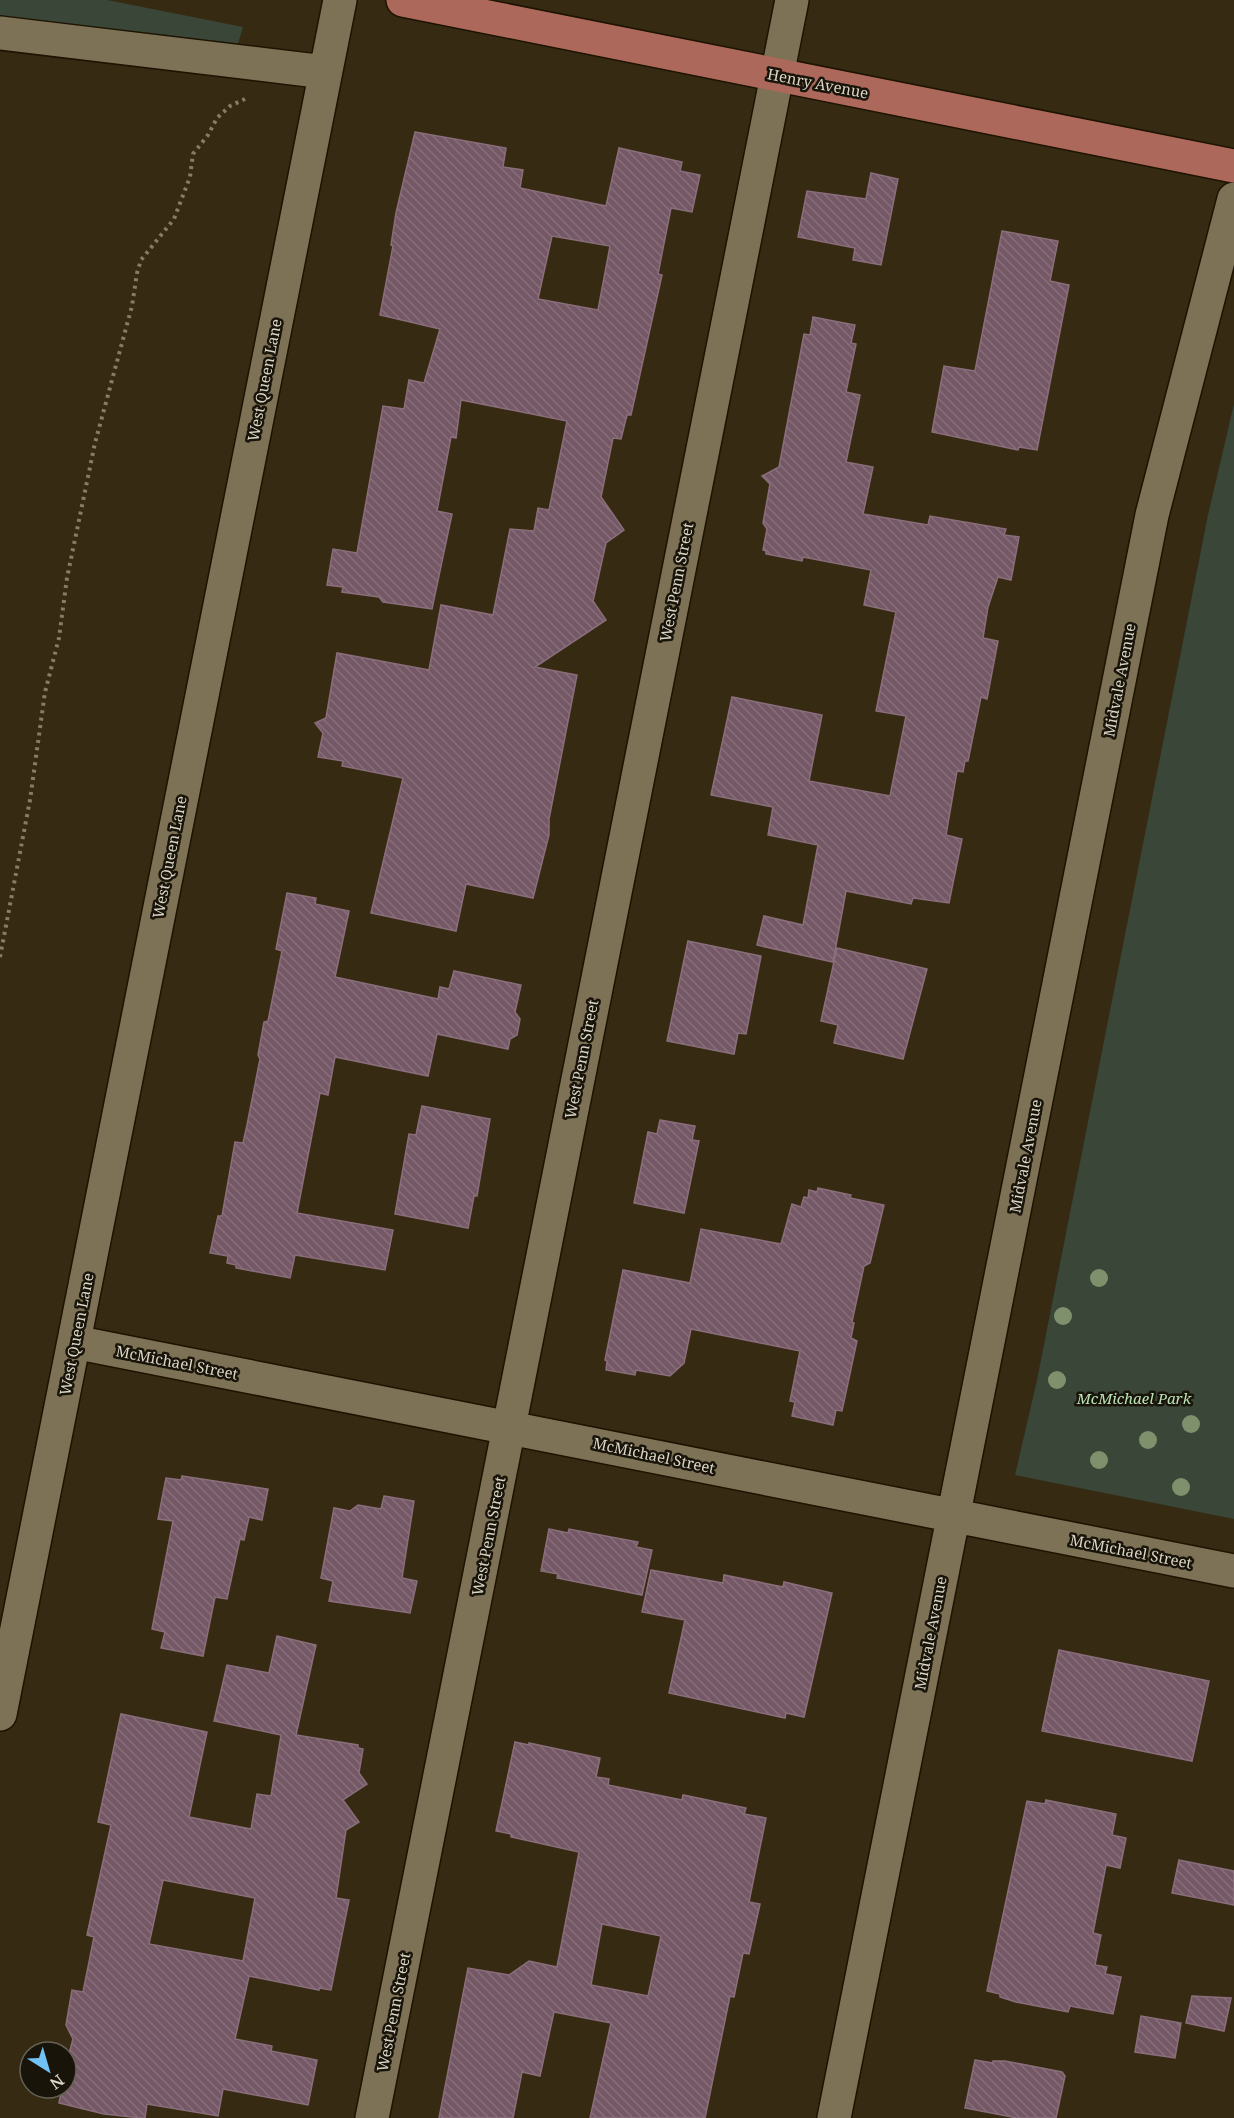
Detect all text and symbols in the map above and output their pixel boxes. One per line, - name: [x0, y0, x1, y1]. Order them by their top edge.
- street label: Henry Avenue: [766, 63, 870, 103]
- street label: West Queen Lane: [242, 317, 286, 443]
- street label: West Penn Street: [655, 521, 697, 643]
- street label: Midvale Avenue: [1098, 621, 1140, 739]
- street label: West Queen Lane: [147, 794, 191, 920]
- street label: West Penn Street: [560, 998, 602, 1120]
- street label: Midvale Avenue: [1004, 1097, 1046, 1215]
- street label: West Queen Lane: [54, 1271, 98, 1397]
- street label: McMichael Street: [114, 1340, 240, 1384]
- park label: McMichael Park: [1076, 1388, 1192, 1408]
- street label: McMichael Street: [591, 1432, 717, 1478]
- street label: West Penn Street: [467, 1475, 509, 1597]
- street label: McMichael Street: [1068, 1529, 1194, 1573]
- street label: Midvale Avenue: [909, 1574, 951, 1692]
- street label: West Penn Street: [372, 1951, 414, 2073]
- north arrow: [18, 2040, 78, 2100]
- text: N: [45, 2069, 69, 2095]

